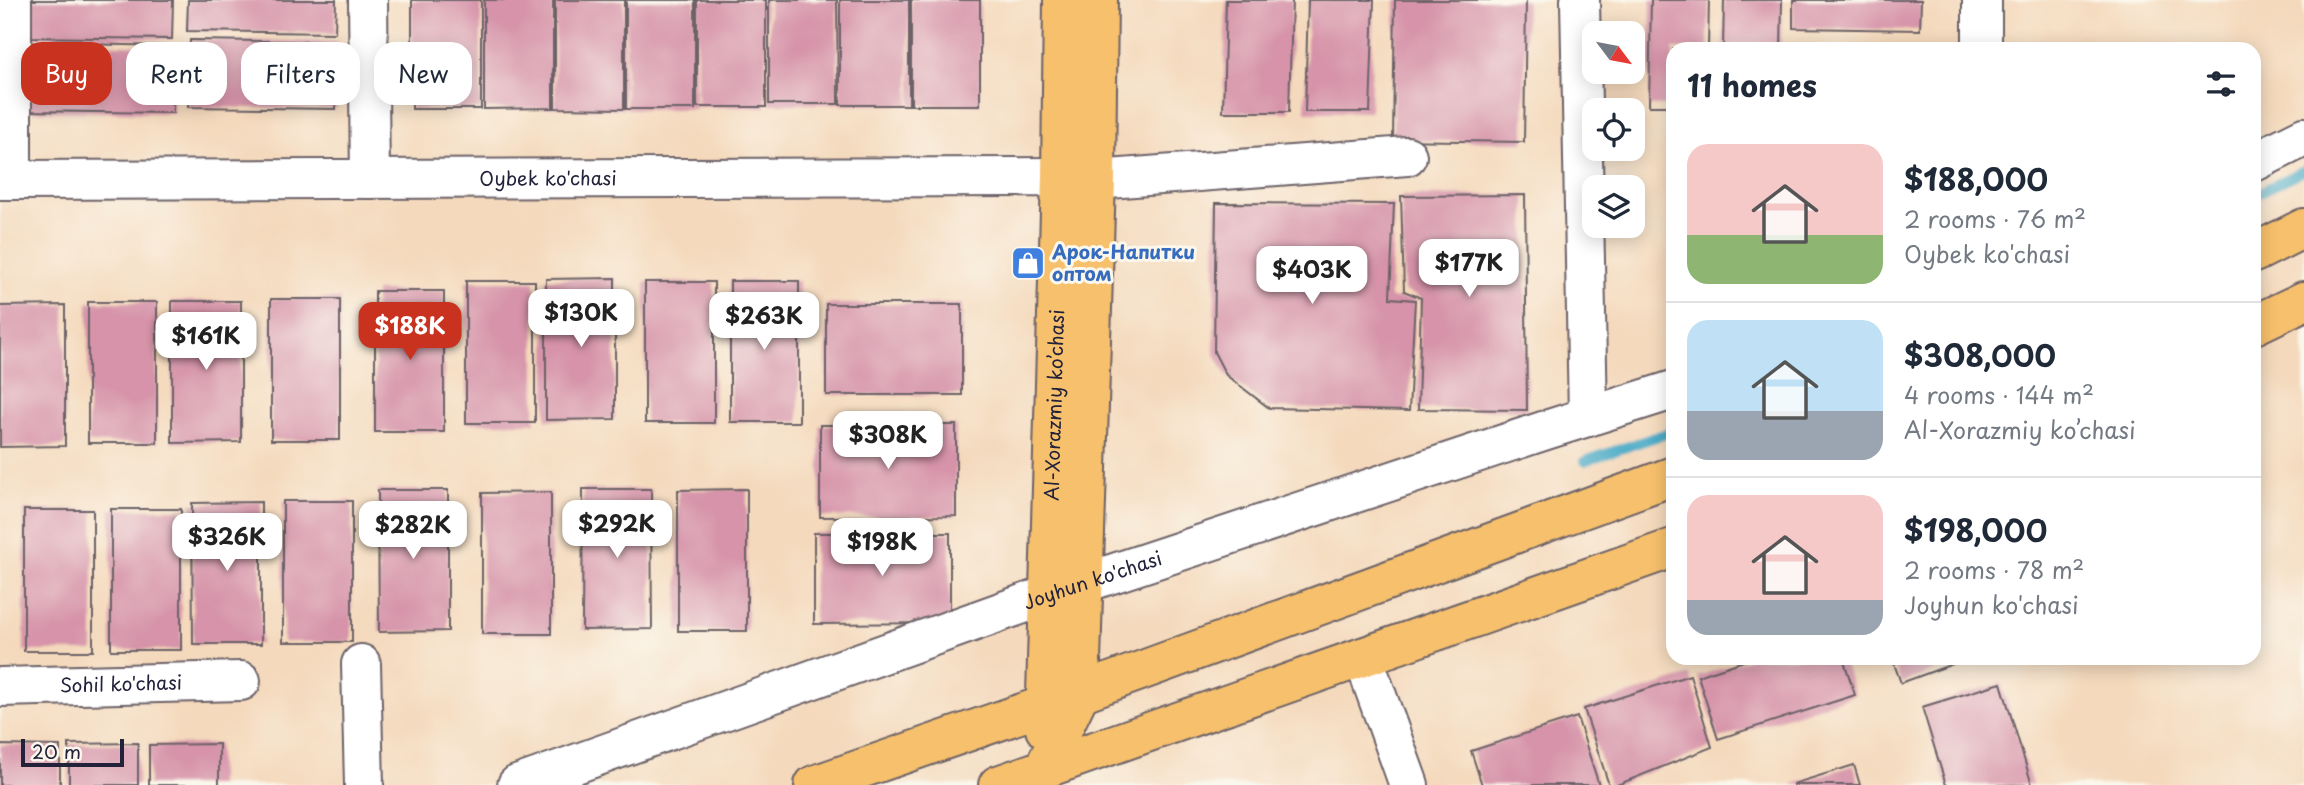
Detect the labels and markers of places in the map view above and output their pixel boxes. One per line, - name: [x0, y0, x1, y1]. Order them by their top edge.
- place label: Арок-Напитки оптом: [1051, 237, 1195, 287]
- pin: $177K: [1420, 240, 1518, 299]
- shop icon: Арок-Напитки оптом: [1009, 244, 1047, 282]
- pin: $403K: [1263, 246, 1361, 306]
- pin: $130K: [532, 290, 630, 349]
- pin: $263K: [715, 292, 813, 352]
- pin: $188K: [361, 302, 459, 362]
- pin: $161K: [157, 312, 255, 372]
- pin: $308K: [839, 412, 937, 471]
- pin: $292K: [568, 500, 666, 560]
- pin: $282K: [364, 502, 462, 561]
- pin: $326K: [178, 514, 276, 573]
- pin: $198K: [833, 518, 931, 578]

